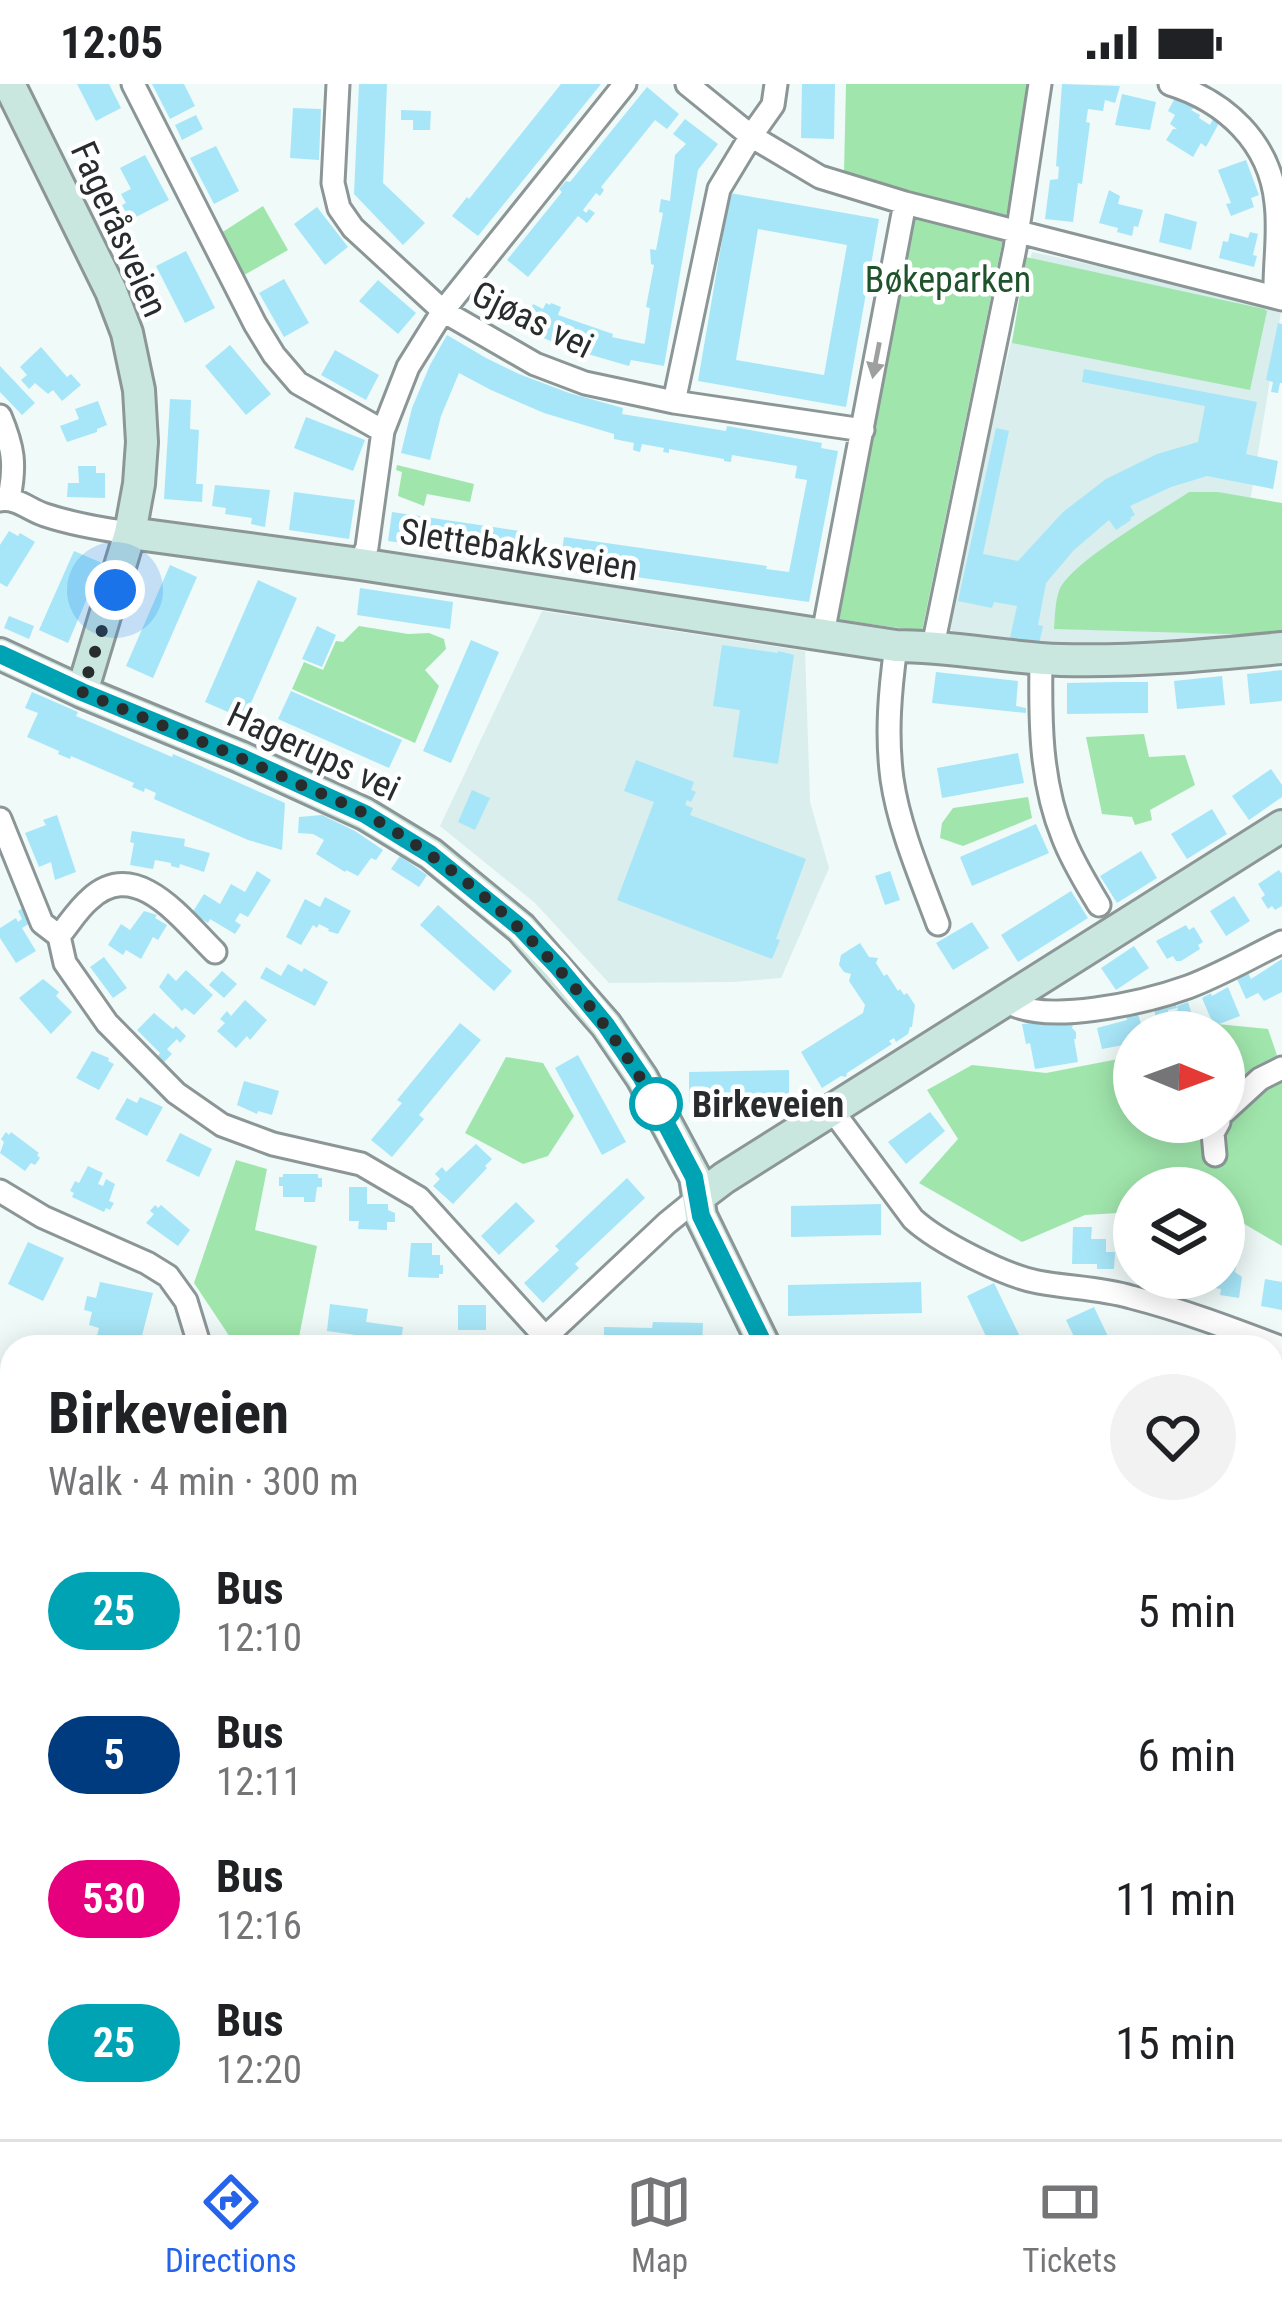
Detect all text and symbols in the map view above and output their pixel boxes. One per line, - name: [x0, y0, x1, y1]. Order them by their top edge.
- text: 12:05: [60, 16, 163, 69]
- street label: Fageråsveien: [62, 135, 176, 323]
- park label: Bøkeparken: [865, 259, 1031, 301]
- street label: Gjøas vei: [465, 273, 600, 367]
- one-way arrow: [866, 341, 885, 379]
- street label: Slettebakksveien: [397, 510, 641, 590]
- your location: [85, 560, 145, 620]
- street label: Hagerups vei: [221, 694, 406, 810]
- north arrow: [1113, 1011, 1245, 1143]
- map controls: [1113, 1011, 1245, 1299]
- marker: Birkeveien: [631, 1079, 681, 1129]
- place label: Birkeveien: [692, 1084, 844, 1126]
- button: layers: [1113, 1167, 1245, 1299]
- button: heart: [1110, 1374, 1236, 1500]
- text: Birkeveien: [48, 1380, 289, 1447]
- text: Walk · 4 min · 300 m: [48, 1459, 359, 1505]
- text: Bus: [216, 1562, 284, 1615]
- text: 5 min: [1137, 1585, 1236, 1638]
- text: 25: [93, 1586, 135, 1635]
- text: 12:10: [216, 1615, 302, 1661]
- text: Bus: [216, 1706, 284, 1759]
- text: 6 min: [1137, 1729, 1236, 1782]
- text: 5: [103, 1730, 125, 1779]
- text: 12:11: [216, 1759, 302, 1805]
- text: Bus: [216, 1850, 284, 1903]
- text: 11 min: [1115, 1873, 1236, 1926]
- text: 530: [82, 1874, 146, 1923]
- text: 12:16: [216, 1903, 302, 1949]
- text: Bus: [216, 1994, 284, 2047]
- text: 15 min: [1115, 2017, 1236, 2070]
- text: 25: [93, 2018, 135, 2067]
- text: 12:20: [216, 2047, 302, 2093]
- tab: Directions: [165, 2169, 297, 2280]
- tab: Map: [626, 2169, 692, 2280]
- tab: Tickets: [1022, 2169, 1117, 2280]

